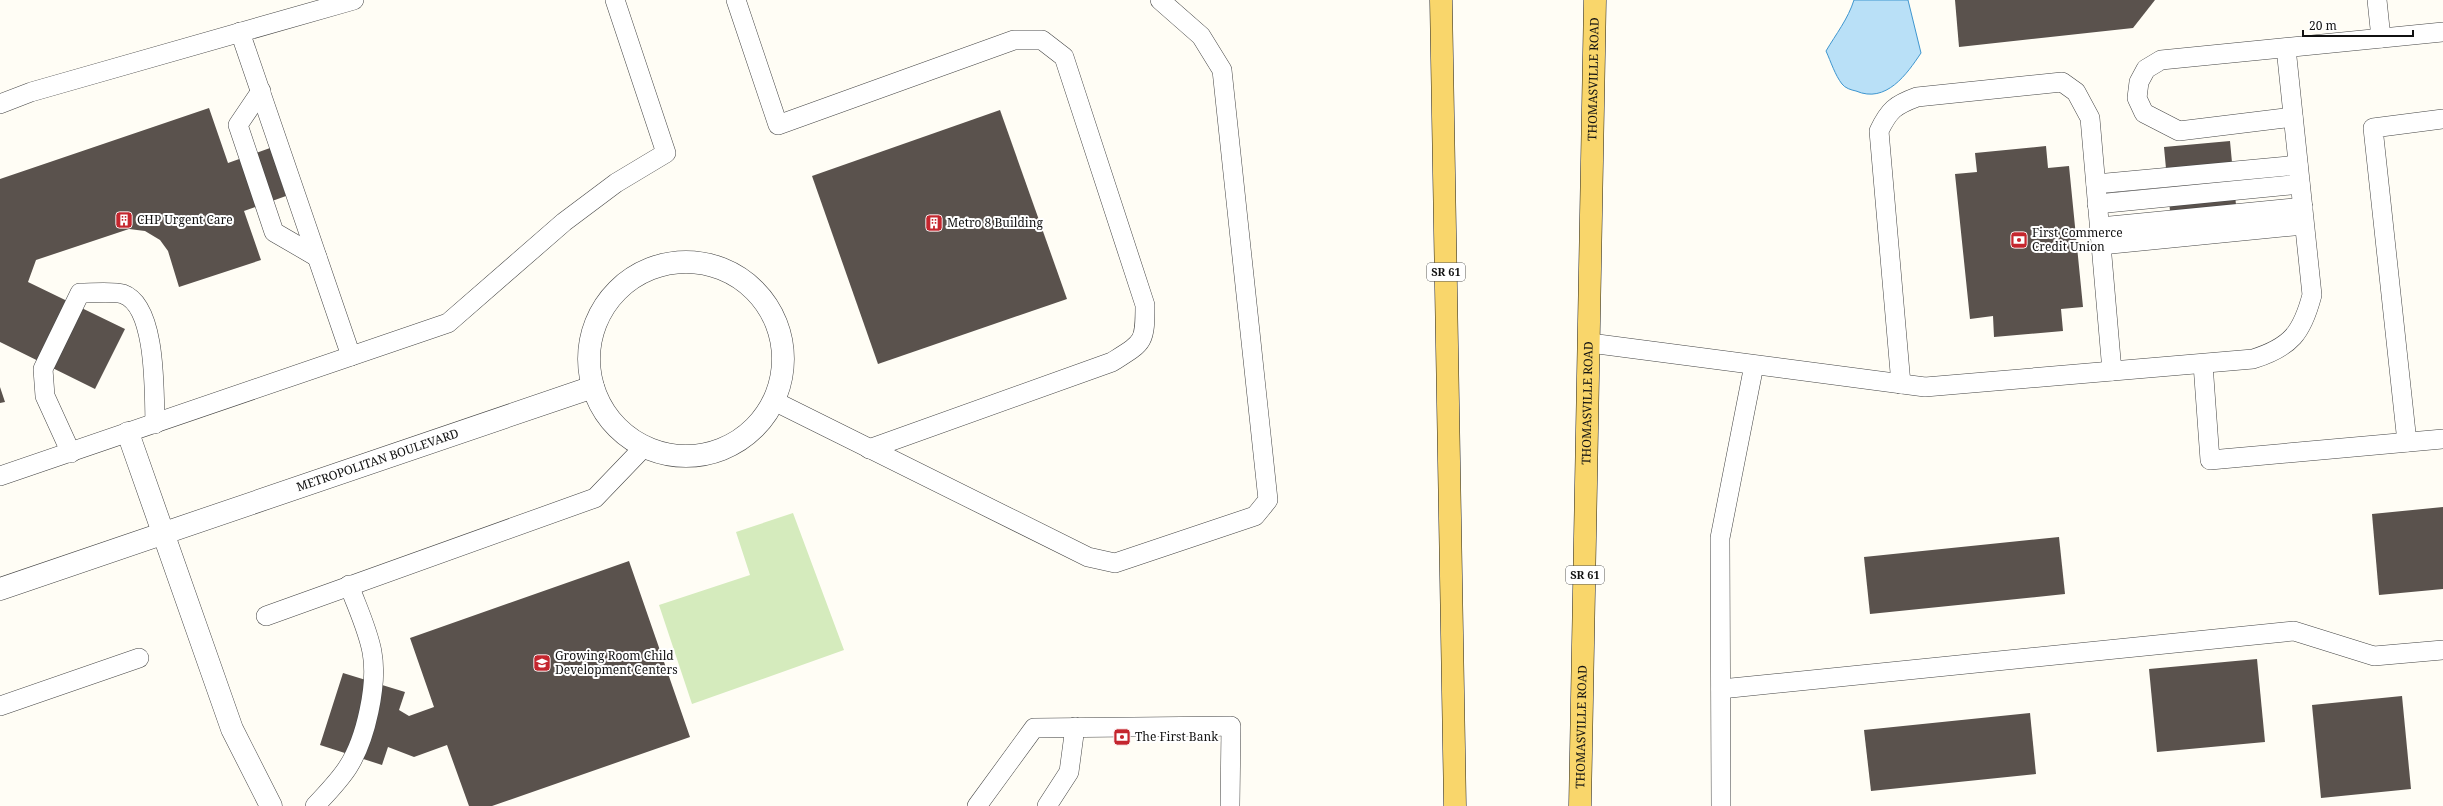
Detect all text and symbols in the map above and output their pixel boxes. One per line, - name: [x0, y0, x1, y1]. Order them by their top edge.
- scale bar: [2303, 12, 2413, 38]
- street label: THOMASVILLE ROAD: [1583, 17, 1603, 141]
- text: 20 m: [2309, 17, 2337, 34]
- building icon: CHP Urgent Care: [114, 210, 134, 230]
- place label: CHP Urgent Care: [137, 211, 233, 228]
- building icon: Metro 8 Building: [924, 213, 944, 233]
- place label: Metro 8 Building: [947, 214, 1043, 231]
- place label: First Commerce Credit Union: [2032, 224, 2123, 255]
- bank icon: First Commerce Credit Union: [2009, 230, 2029, 250]
- road number: SR 61: [1427, 263, 1465, 281]
- street label: THOMASVILLE ROAD: [1577, 341, 1597, 465]
- street label: METROPOLITAN BOULEVARD: [294, 424, 461, 495]
- road number: SR 61: [1566, 566, 1604, 584]
- place label: Growing Room Child Development Centers: [555, 647, 678, 678]
- school or university icon: Growing Room Child Development Centers: [532, 653, 552, 673]
- street label: THOMASVILLE ROAD: [1571, 665, 1591, 789]
- bank icon: The First Bank: [1112, 727, 1132, 747]
- place label: The First Bank: [1135, 728, 1219, 745]

